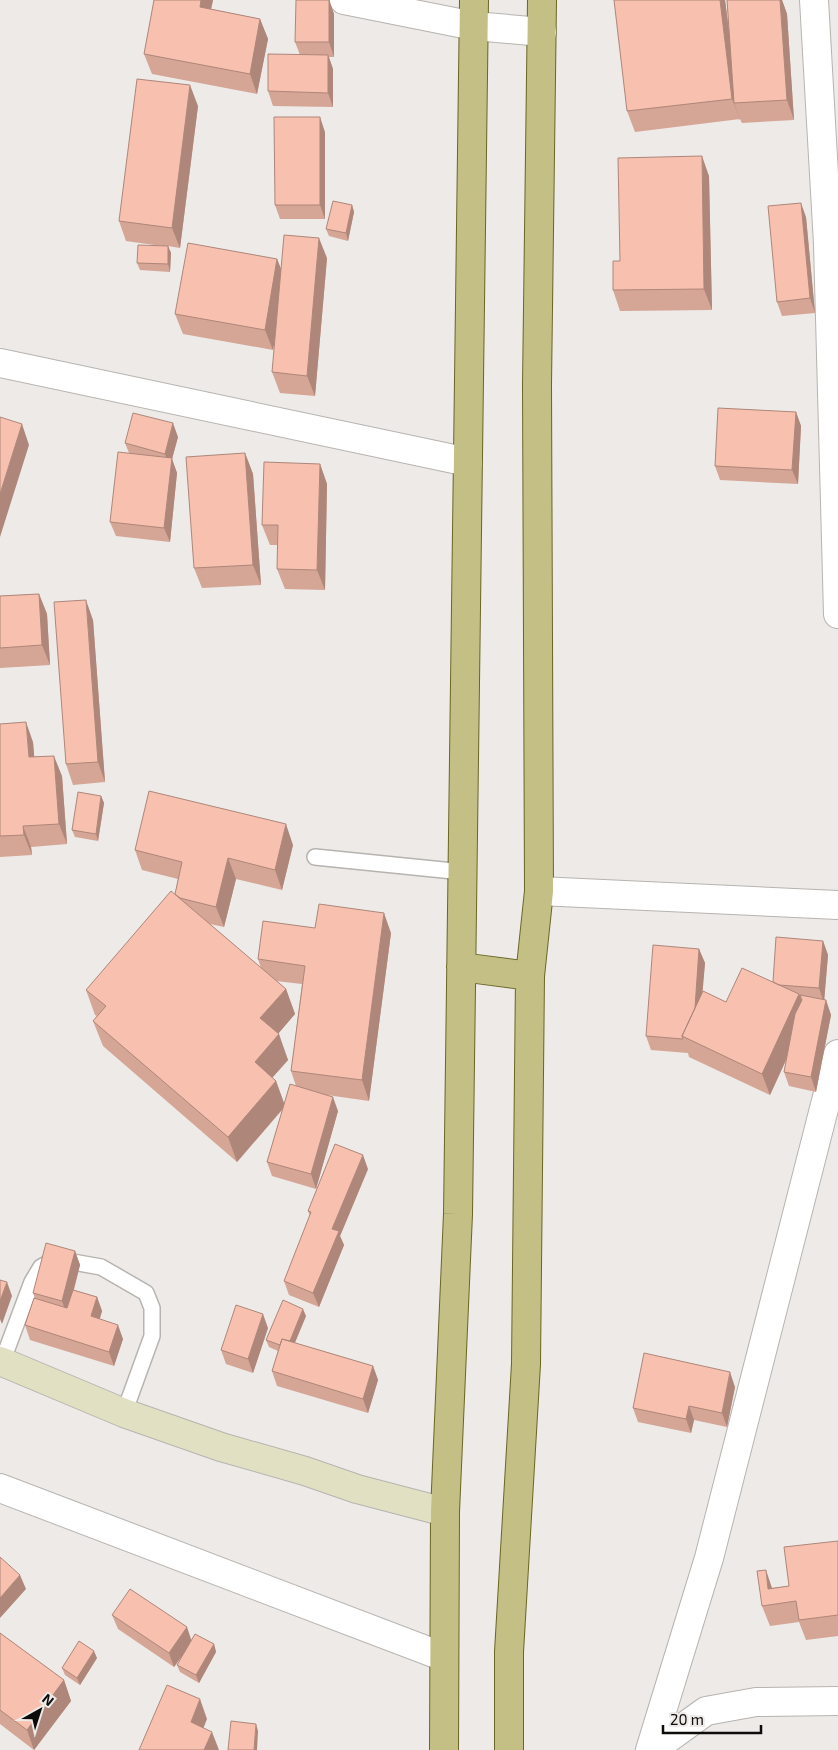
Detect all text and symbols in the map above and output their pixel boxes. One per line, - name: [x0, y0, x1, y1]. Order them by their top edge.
- north arrow: [15, 1685, 65, 1735]
- text: N: [39, 1690, 58, 1709]
- scale bar: [663, 1702, 760, 1734]
- text: 20 m: [670, 1710, 704, 1728]

